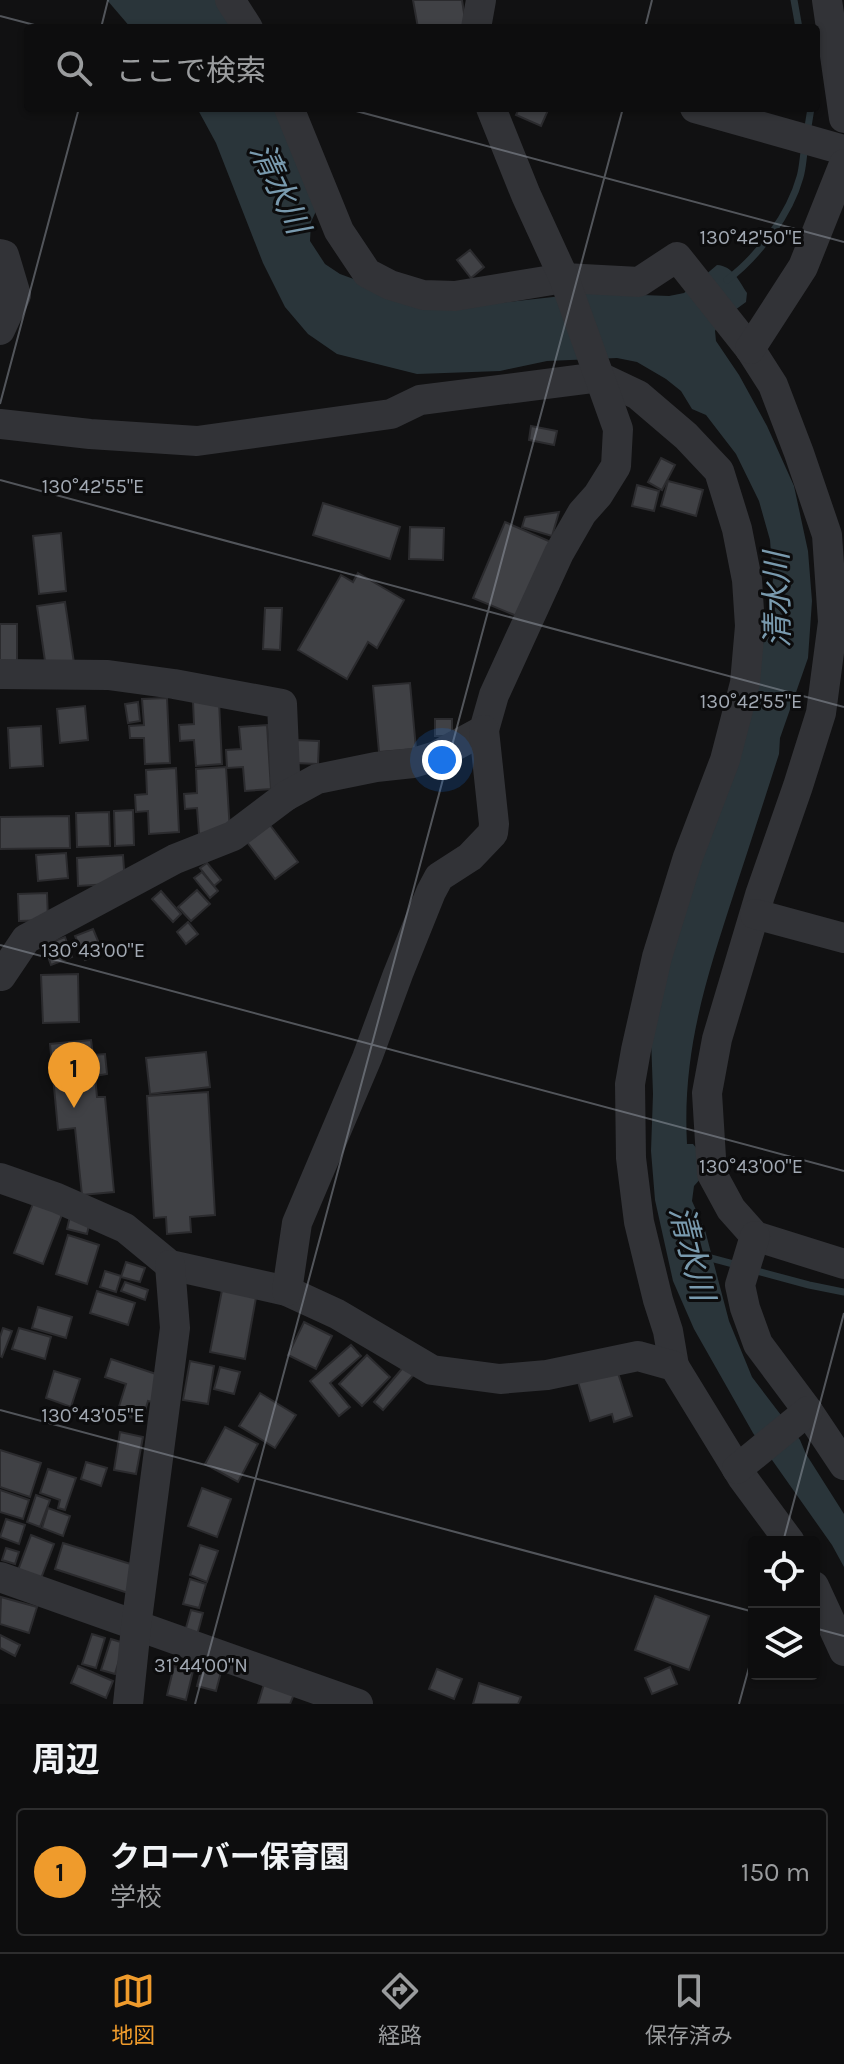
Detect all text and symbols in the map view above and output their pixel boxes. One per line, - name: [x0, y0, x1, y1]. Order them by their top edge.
- search box: [24, 24, 820, 112]
- icon: search: [52, 46, 96, 90]
- text: ここで検索: [116, 53, 266, 89]
- water label: 清水川: [242, 137, 318, 242]
- text: 130°42'50"E: [699, 226, 803, 249]
- text: 130°42'55"E: [42, 475, 144, 498]
- water label: 清水川: [758, 549, 797, 648]
- text: 130°42'55"E: [700, 690, 802, 713]
- your location: [422, 740, 462, 780]
- text: 130°43'00"E: [41, 939, 145, 962]
- pin: 1: [48, 1042, 100, 1108]
- text: 130°43'00"E: [699, 1155, 803, 1178]
- water label: 清水川: [662, 1202, 722, 1307]
- text: 130°43'05"E: [41, 1404, 145, 1427]
- map controls: [748, 1536, 820, 1680]
- button: locate: [748, 1536, 820, 1608]
- button: layers: [748, 1608, 820, 1680]
- text: 31°44'00"N: [154, 1654, 248, 1677]
- text: 周辺: [32, 1740, 100, 1780]
- text: クローバー保育園: [110, 1839, 350, 1875]
- text: 1: [55, 1857, 65, 1888]
- text: 150 m: [741, 1857, 810, 1888]
- text: 学校: [110, 1882, 162, 1913]
- tab: 地図: [111, 1969, 155, 2049]
- tab: 経路: [378, 1969, 422, 2049]
- tab: 保存済み: [645, 1969, 733, 2049]

